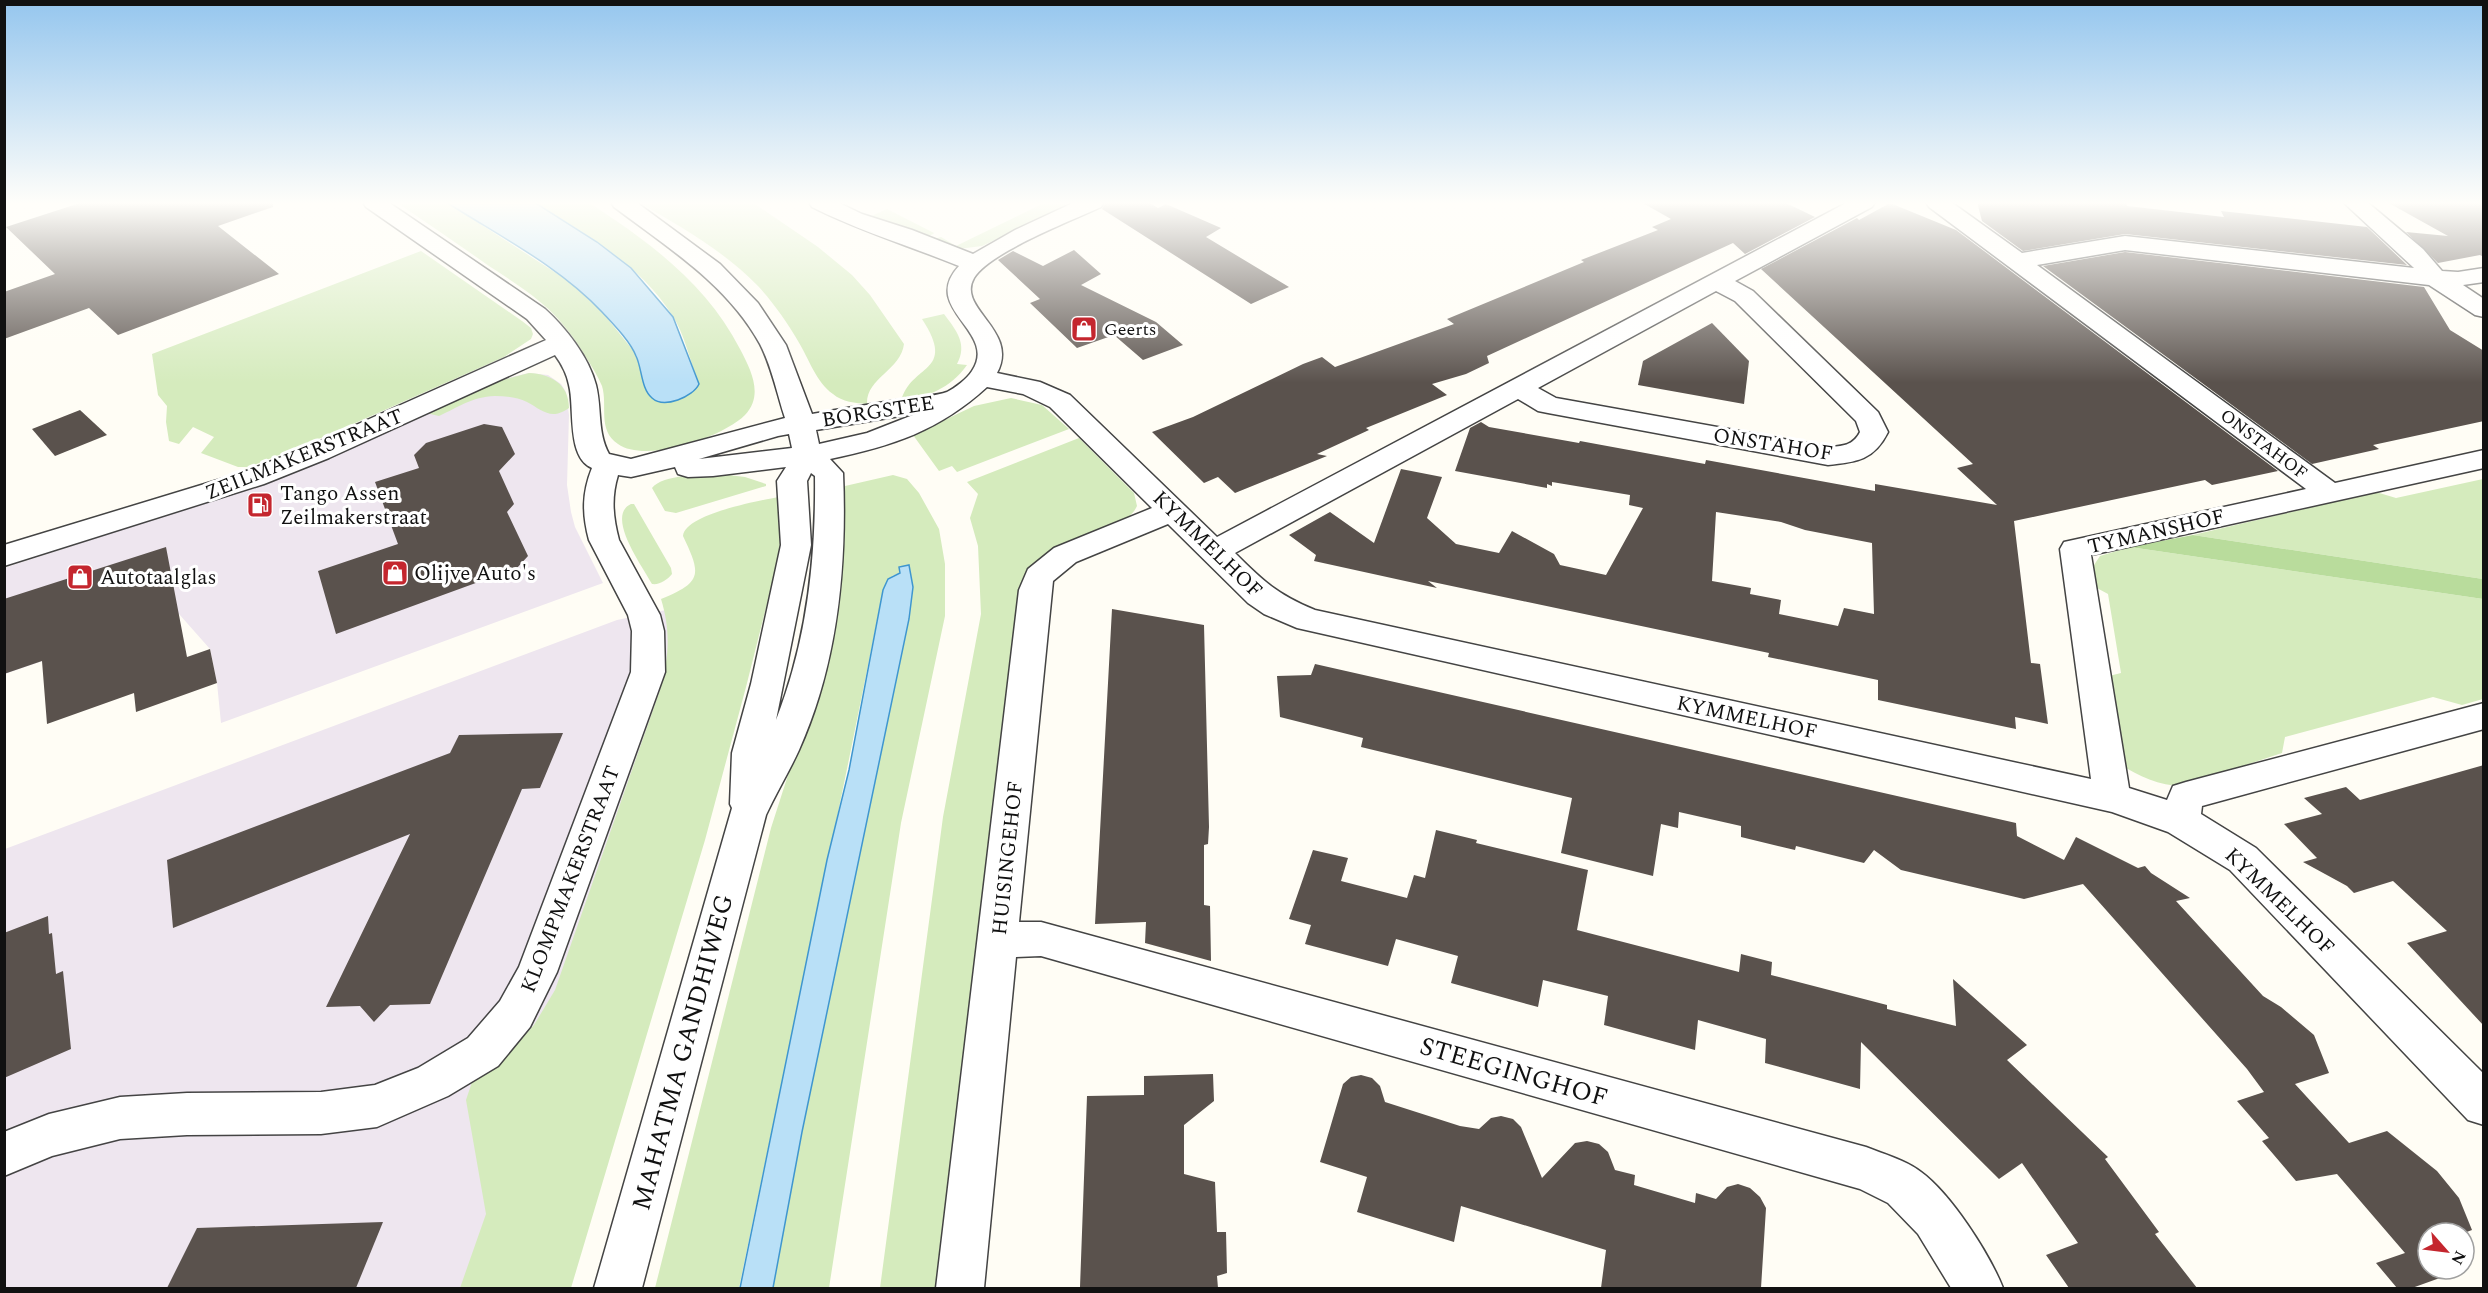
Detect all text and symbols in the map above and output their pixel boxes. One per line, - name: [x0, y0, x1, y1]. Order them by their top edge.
- shop icon: Geerts: [1069, 314, 1099, 344]
- place label: Geerts: [1104, 316, 1157, 343]
- street label: BORGSTEE: [820, 387, 937, 437]
- street label: ZEILMAKERSTRAAT: [201, 401, 408, 509]
- street label: ONSTAHOF: [2214, 402, 2313, 486]
- street label: ONSTAHOF: [1711, 420, 1835, 470]
- place label: Tango Assen Zeilmakerstraat: [280, 478, 427, 534]
- street label: KYMMELHOF: [1145, 484, 1270, 606]
- fuel station icon: Tango Assen Zeilmakerstraat: [245, 490, 275, 520]
- street label: TYMANSHOF: [2084, 501, 2228, 563]
- shop icon: Olijve Auto's: [380, 558, 410, 588]
- place label: Olijve Auto's: [414, 558, 536, 590]
- shop icon: Autotaalglas: [65, 562, 95, 592]
- place label: Autotaalglas: [100, 562, 217, 594]
- street label: KYMMELHOF: [1674, 687, 1820, 748]
- street label: KLOMPMAKERSTRAAT: [513, 761, 629, 998]
- street label: HUISINGEHOF: [984, 779, 1032, 937]
- street label: KYMMELHOF: [2217, 841, 2342, 963]
- street label: MAHATMA GANDHIWEG: [621, 890, 744, 1215]
- street label: STEEGINGHOF: [1415, 1026, 1613, 1118]
- north arrow: [2416, 1221, 2476, 1281]
- text: N: [2445, 1246, 2472, 1269]

